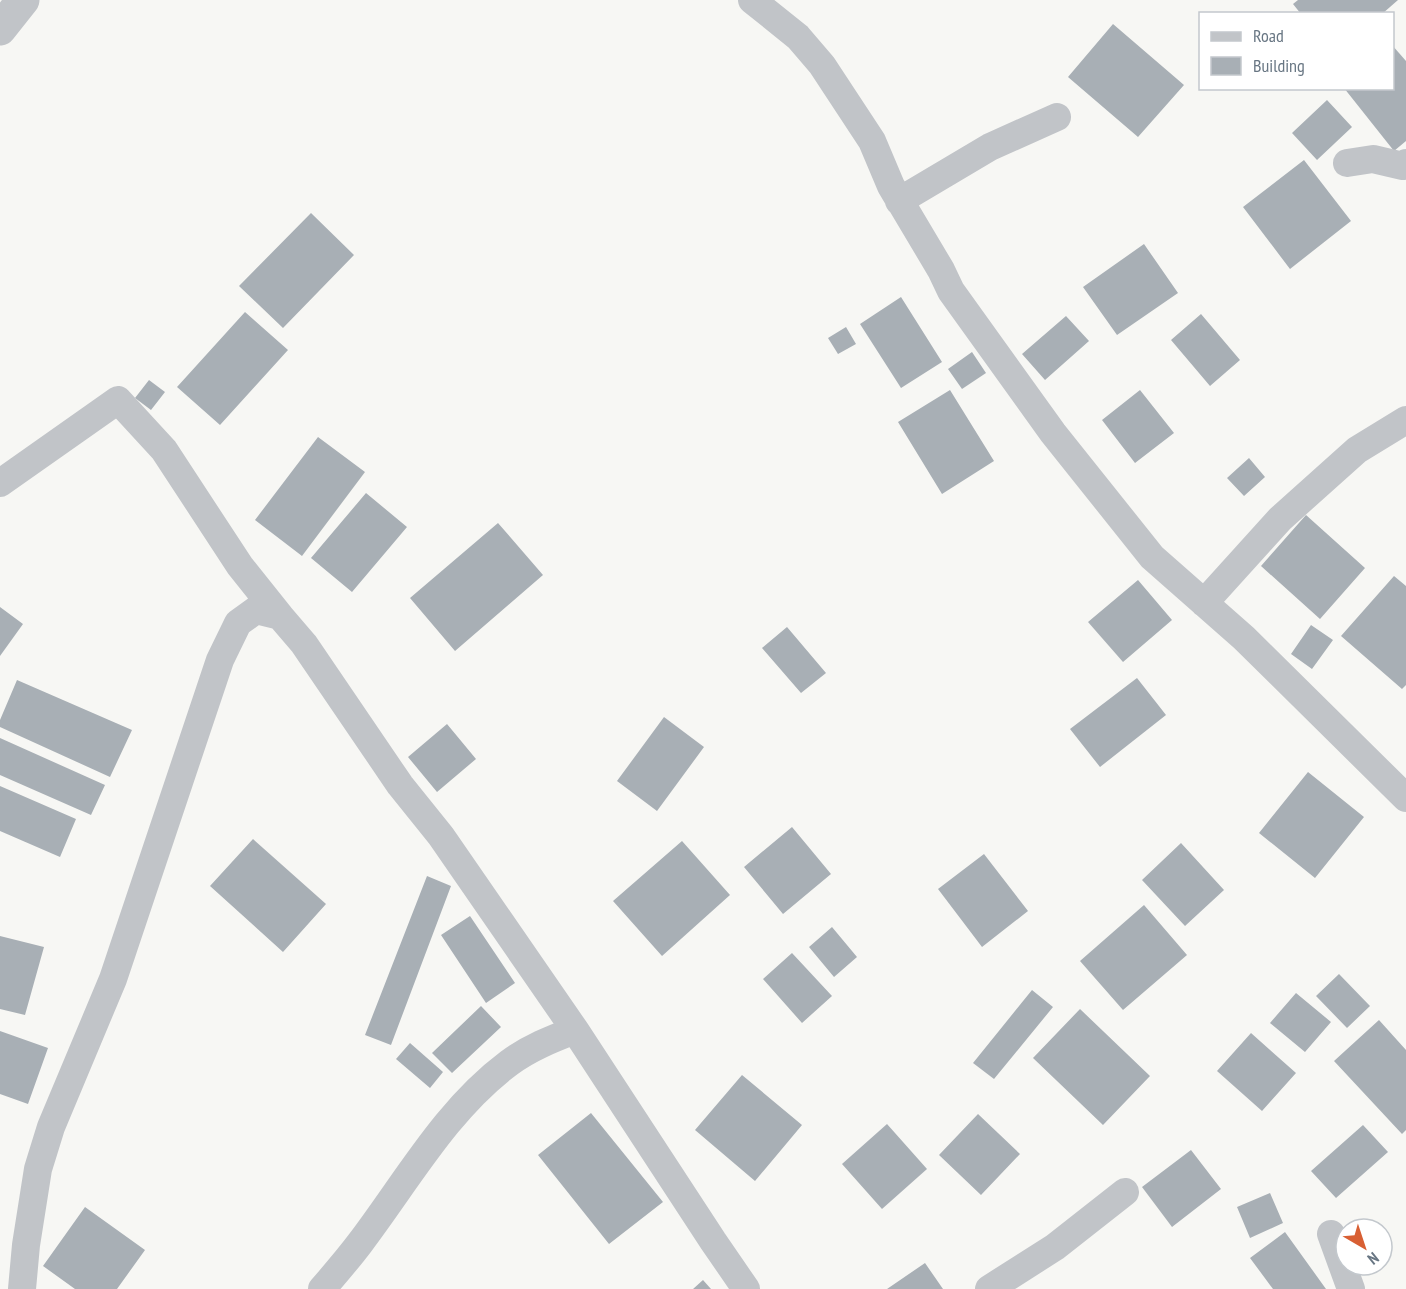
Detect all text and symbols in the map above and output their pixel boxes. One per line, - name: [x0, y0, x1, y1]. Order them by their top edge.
- legend: [1199, 12, 1394, 90]
- text: Road: [1253, 24, 1284, 47]
- text: Building: [1253, 54, 1305, 77]
- north arrow: [1334, 1217, 1394, 1277]
- text: N: [1364, 1248, 1383, 1269]

